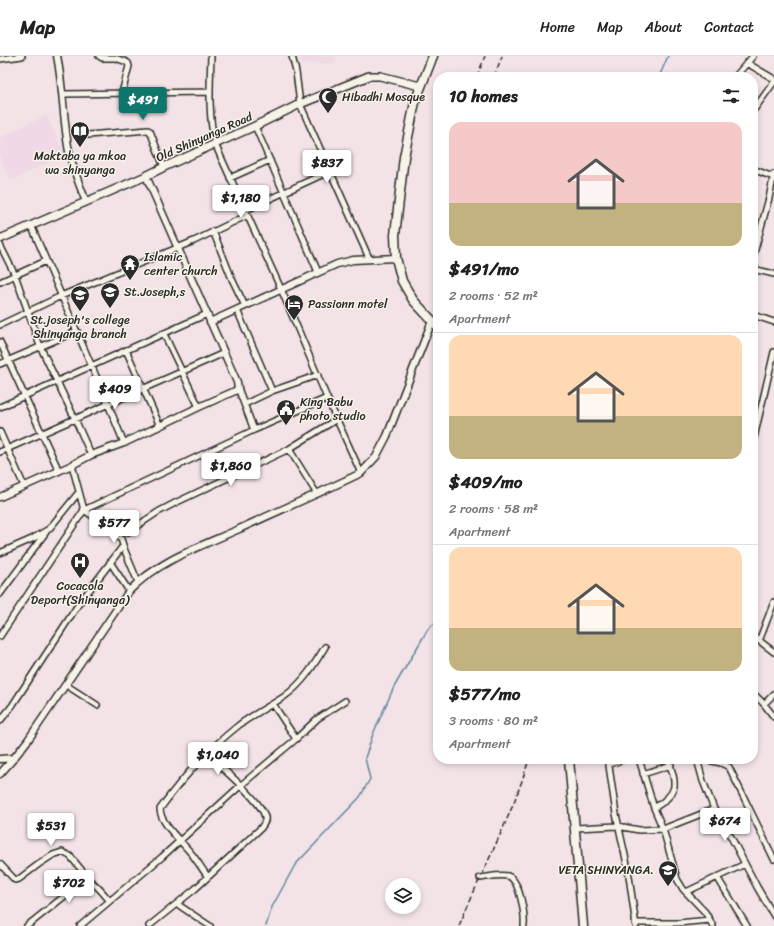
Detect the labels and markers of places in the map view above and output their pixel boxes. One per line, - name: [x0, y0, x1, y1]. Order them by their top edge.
- mosque icon: Hibadhi Mosque: [317, 86, 339, 114]
- place label: Hibadhi Mosque: [342, 86, 425, 108]
- pin: $491: [119, 87, 167, 121]
- library icon: Maktaba ya mkoa wa shinyanga: [69, 120, 91, 148]
- place label: Maktaba ya mkoa wa shinyanga: [34, 145, 126, 181]
- pin: $837: [303, 150, 351, 184]
- pin: $1,180: [208, 185, 274, 219]
- place label: Islamic center church: [143, 246, 218, 282]
- temple icon: Islamic center church: [119, 253, 141, 281]
- school or university icon: St.Joseph,s: [99, 281, 121, 309]
- place label: St.Joseph,s: [124, 281, 186, 303]
- school or university icon: St.joseph's college Shinyanga branch: [69, 284, 91, 312]
- hotel icon: Passionn motel: [283, 293, 305, 321]
- place label: Passionn motel: [308, 293, 388, 315]
- place label: St.joseph's college Shinyanga branch: [30, 309, 130, 345]
- pin: $409: [91, 376, 139, 410]
- place label: King Babu photo studio: [299, 391, 366, 427]
- public building icon: King Babu photo studio: [275, 398, 297, 426]
- pin: $1,860: [198, 453, 264, 487]
- pin: $577: [90, 510, 138, 544]
- hospital icon: Cocacola Deport(Shinyanga): [69, 551, 91, 579]
- place label: Cocacola Deport(Shinyanga): [31, 575, 130, 611]
- pin: $1,040: [185, 742, 251, 776]
- pin: $674: [701, 808, 749, 842]
- pin: $531: [27, 813, 75, 847]
- place label: VETA SHINYANGA.: [558, 859, 654, 881]
- school or university icon: VETA SHINYANGA.: [657, 859, 679, 887]
- pin: $702: [45, 870, 93, 904]

